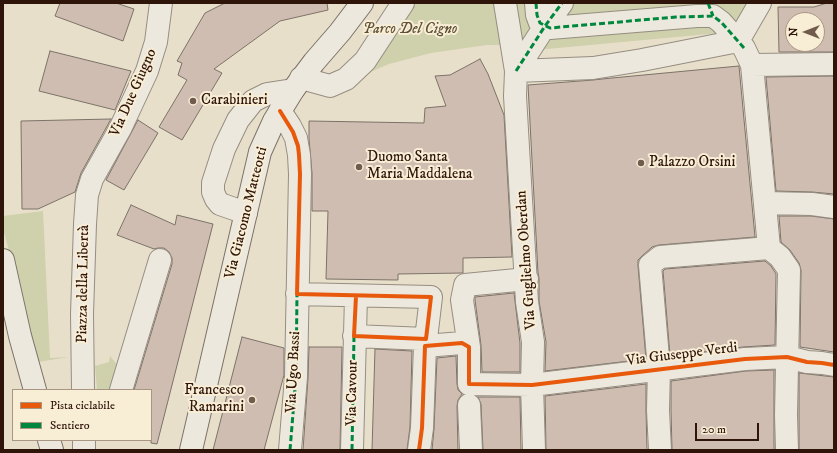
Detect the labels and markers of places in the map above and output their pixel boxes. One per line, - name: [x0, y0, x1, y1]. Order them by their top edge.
- place label: Carabinieri: [201, 92, 268, 110]
- marker: Carabinieri: [188, 96, 198, 106]
- place label: Duomo Santa Maria Maddalena: [367, 149, 472, 184]
- place label: Palazzo Orsini: [649, 154, 735, 172]
- marker: Palazzo Orsini: [636, 158, 646, 168]
- marker: Duomo Santa Maria Maddalena: [354, 162, 364, 172]
- place label: Francesco Ramarini: [184, 382, 244, 417]
- marker: Francesco Ramarini: [247, 395, 257, 405]

